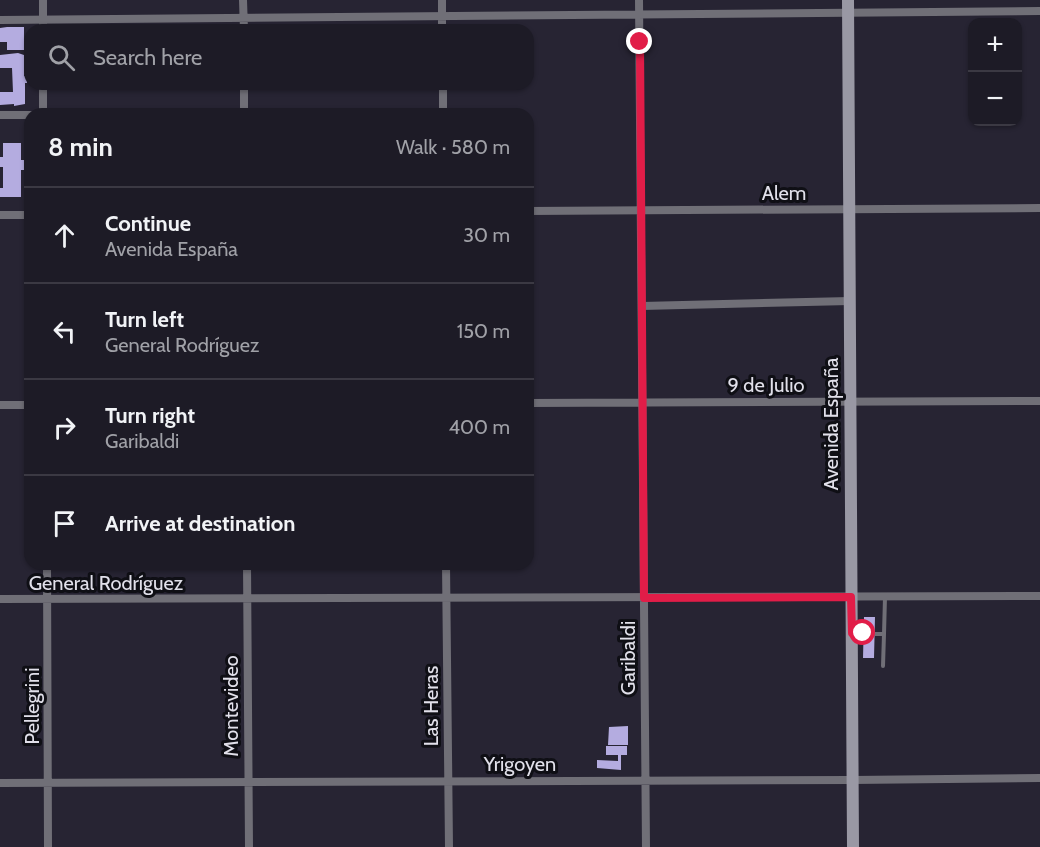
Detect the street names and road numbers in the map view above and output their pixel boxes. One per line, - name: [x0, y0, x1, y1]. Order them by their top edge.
- street label: Alem: [762, 181, 806, 205]
- street label: Avenida España: [819, 357, 843, 490]
- street label: 9 de Julio: [727, 373, 805, 397]
- street label: General Rodríguez: [29, 571, 183, 595]
- street label: Garibaldi: [616, 621, 640, 695]
- street label: Montevideo: [219, 655, 243, 757]
- street label: Las Heras: [419, 666, 443, 746]
- street label: Pellegrini: [20, 668, 44, 744]
- street label: Yrigoyen: [483, 752, 556, 776]

